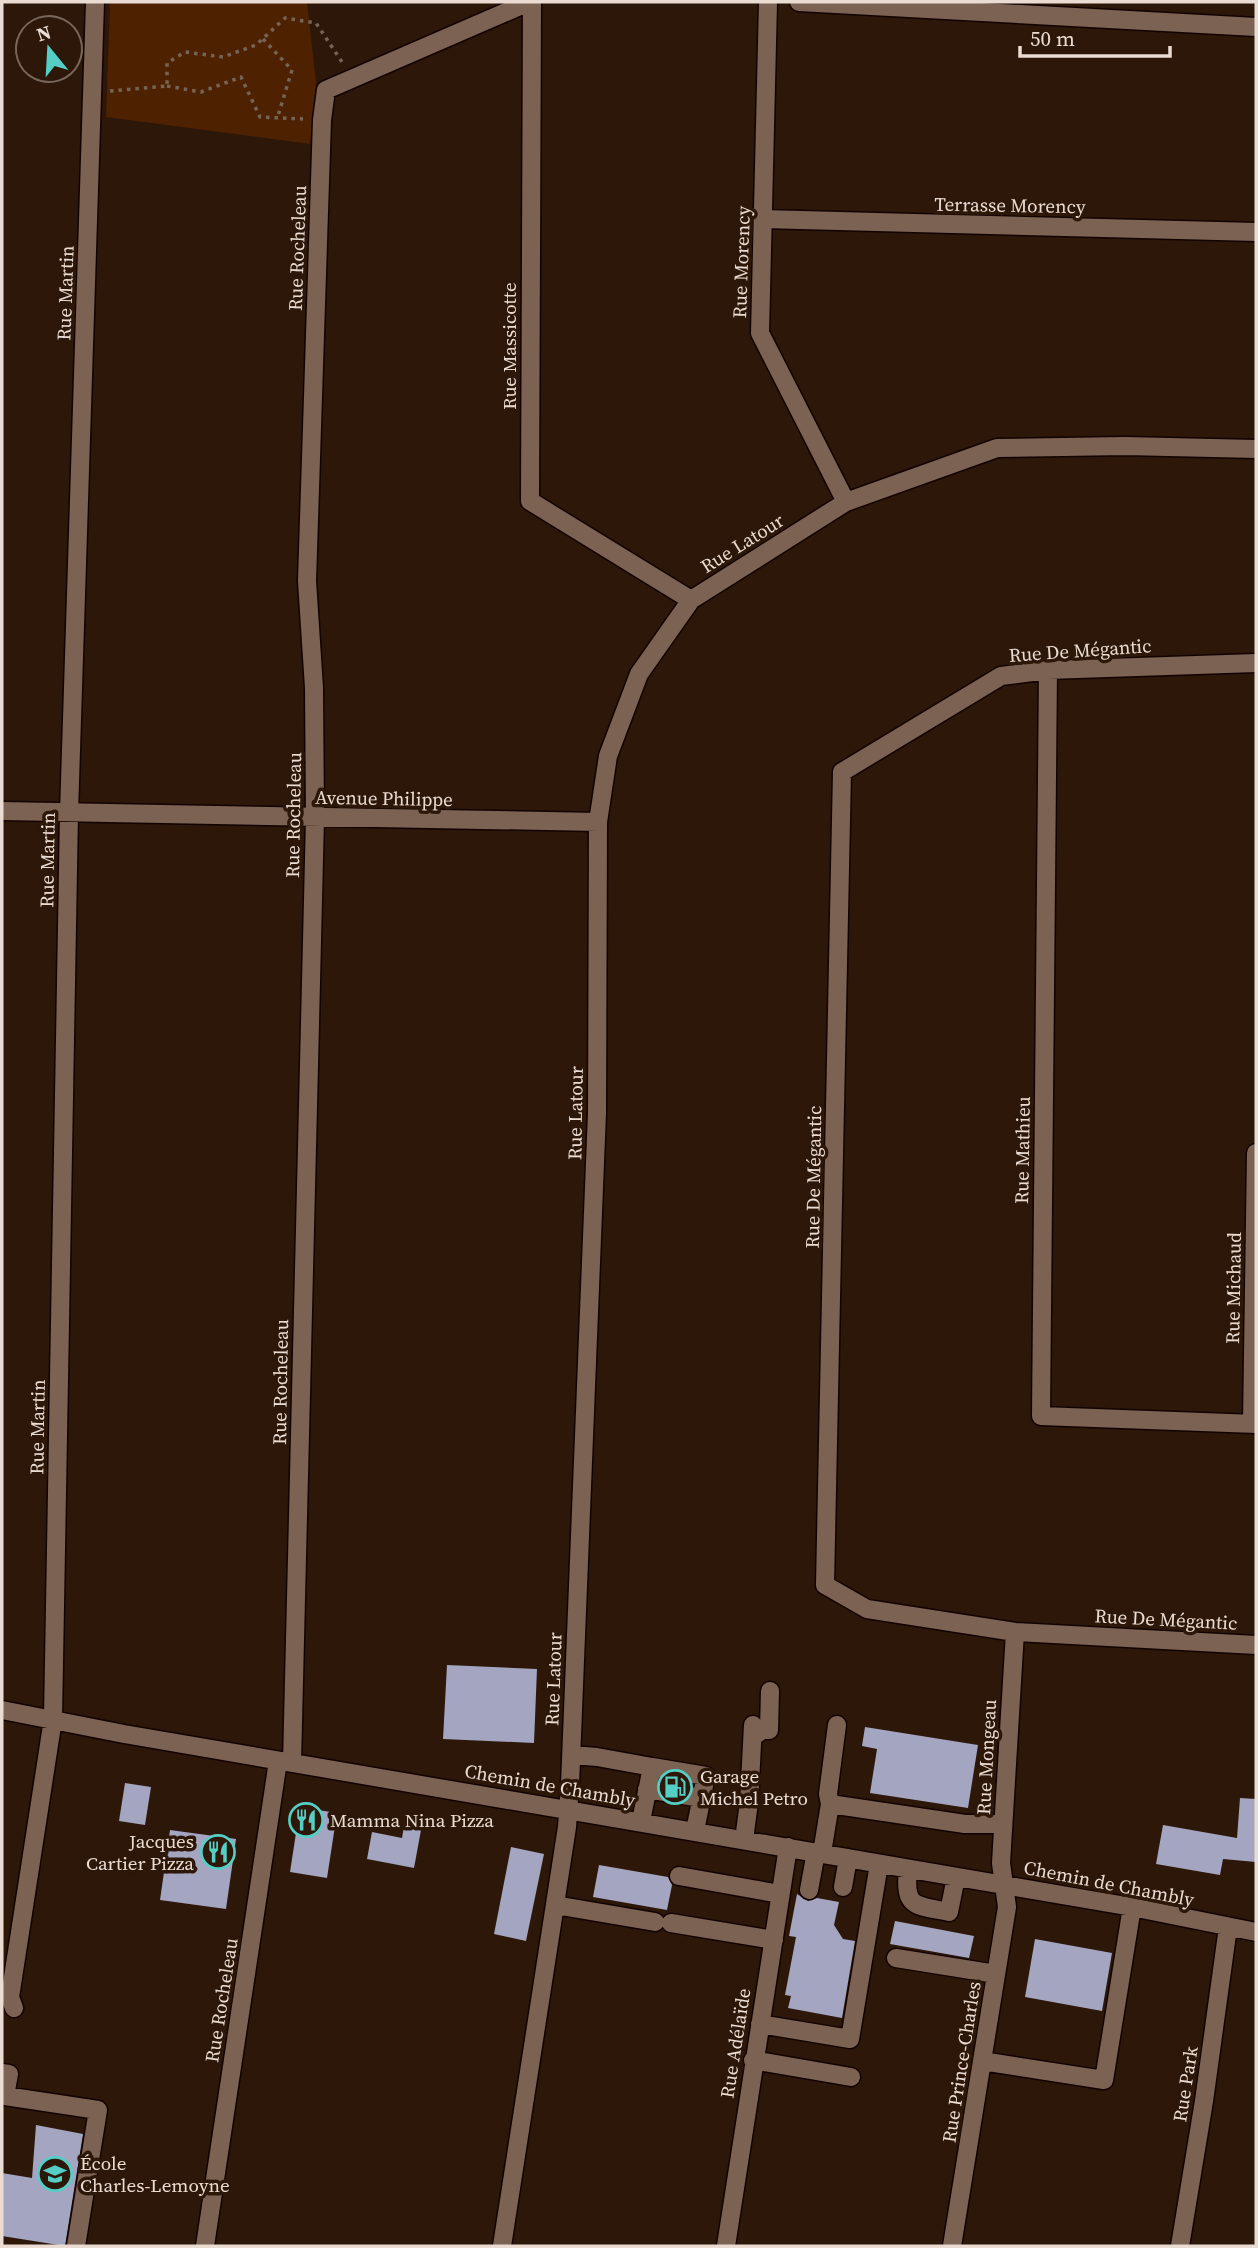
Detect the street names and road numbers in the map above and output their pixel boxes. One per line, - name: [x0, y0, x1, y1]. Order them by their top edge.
- street label: Rue Rocheleau: [282, 185, 312, 311]
- street label: Terrasse Morency: [934, 191, 1086, 219]
- street label: Rue Morency: [726, 205, 756, 319]
- street label: Rue Martin: [50, 245, 80, 341]
- street label: Rue Massicotte: [496, 282, 522, 410]
- street label: Rue Latour: [695, 507, 789, 579]
- street label: Rue De Mégantic: [1008, 632, 1152, 668]
- street label: Rue Rocheleau: [279, 752, 307, 878]
- street label: Avenue Philippe: [315, 784, 453, 812]
- street label: Rue Martin: [33, 812, 61, 908]
- street label: Rue Latour: [561, 1066, 589, 1160]
- street label: Rue Mathieu: [1008, 1096, 1036, 1204]
- street label: Rue De Mégantic: [799, 1105, 827, 1249]
- street label: Rue Michaud: [1219, 1232, 1247, 1344]
- street label: Rue Rocheleau: [266, 1319, 294, 1445]
- street label: Rue Martin: [23, 1379, 51, 1475]
- street label: Rue De Mégantic: [1094, 1602, 1238, 1636]
- street label: Rue Latour: [538, 1632, 568, 1726]
- street label: Rue Mongeau: [970, 1699, 1002, 1815]
- street label: Chemin de Chambly: [463, 1757, 638, 1813]
- street label: Chemin de Chambly: [1022, 1854, 1197, 1912]
- street label: Rue Rocheleau: [198, 1936, 244, 2064]
- street label: Rue Prince-Charles: [935, 1979, 987, 2145]
- street label: Rue Adélaïde: [713, 1986, 757, 2100]
- street label: Rue Park: [1166, 2044, 1204, 2124]

